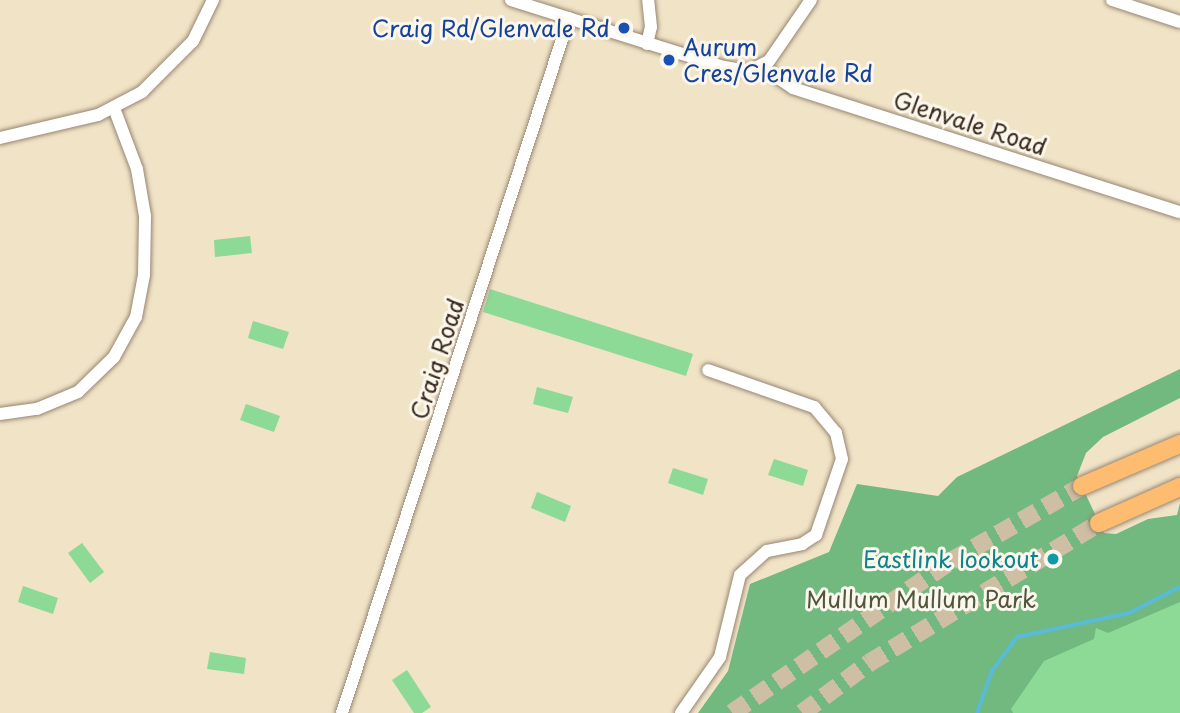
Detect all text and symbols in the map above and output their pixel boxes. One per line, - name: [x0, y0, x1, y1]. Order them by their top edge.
- place label: Craig Rd/Glenvale Rd: [371, 14, 610, 42]
- marker: Craig Rd/Glenvale Rd: [616, 20, 632, 36]
- place label: Aurum Cres/Glenvale Rd: [683, 33, 873, 87]
- marker: Aurum Cres/Glenvale Rd: [661, 52, 677, 68]
- street label: Glenvale Road: [891, 86, 1049, 160]
- street label: Craig Road: [405, 296, 469, 422]
- place label: Eastlink lookout: [863, 545, 1039, 573]
- marker: Eastlink lookout: [1045, 551, 1061, 567]
- park label: Mullum Mullum Park: [806, 585, 1036, 613]

